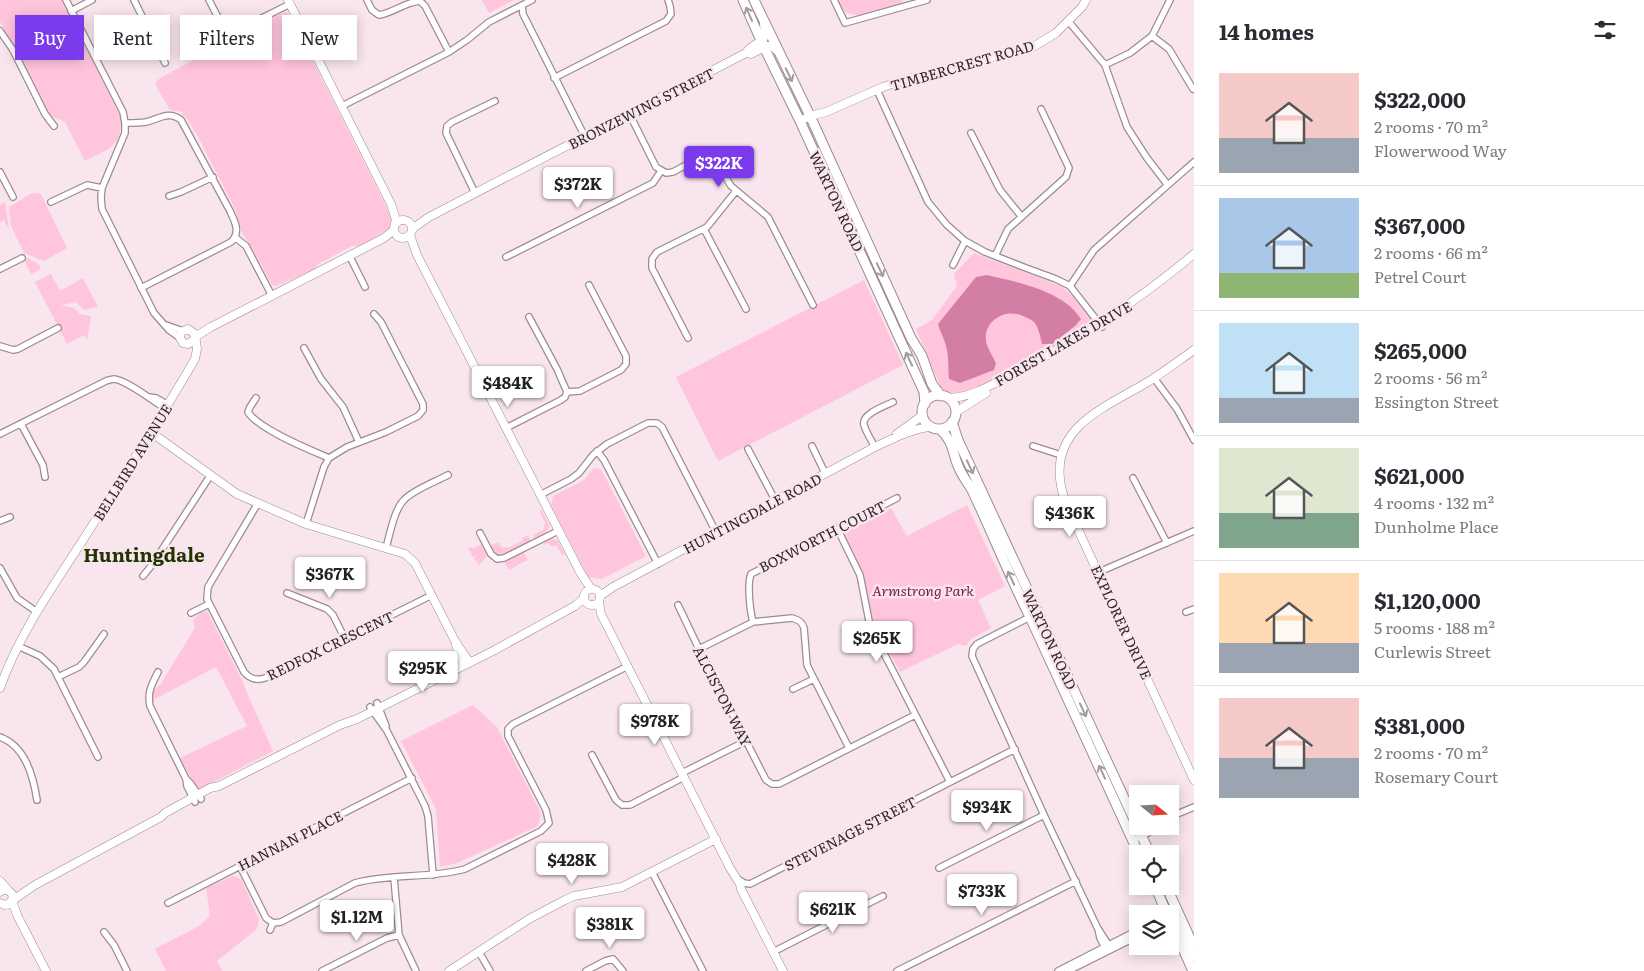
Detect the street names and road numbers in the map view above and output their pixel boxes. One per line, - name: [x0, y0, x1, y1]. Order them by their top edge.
- street label: TIMBERCREST ROAD: [888, 35, 1036, 95]
- street label: BRONZEWING STREET: [565, 62, 717, 154]
- street label: WARTON ROAD: [805, 147, 869, 255]
- street label: FOREST LAKES DRIVE: [991, 296, 1135, 390]
- street label: BELLBIRD AVENUE: [88, 400, 176, 524]
- street label: HUNTINGDALE ROAD: [679, 468, 825, 558]
- street label: BOXWORTH COURT: [755, 495, 889, 577]
- street label: EXPLORER DRIVE: [1087, 561, 1157, 683]
- street label: WARTON ROAD: [1018, 585, 1082, 693]
- street label: REDFOX CRESCENT: [263, 606, 397, 684]
- street label: ALCISTON WAY: [689, 642, 757, 750]
- street label: STEVENAGE STREET: [780, 791, 920, 875]
- street label: HANNAN PLACE: [234, 805, 346, 875]

